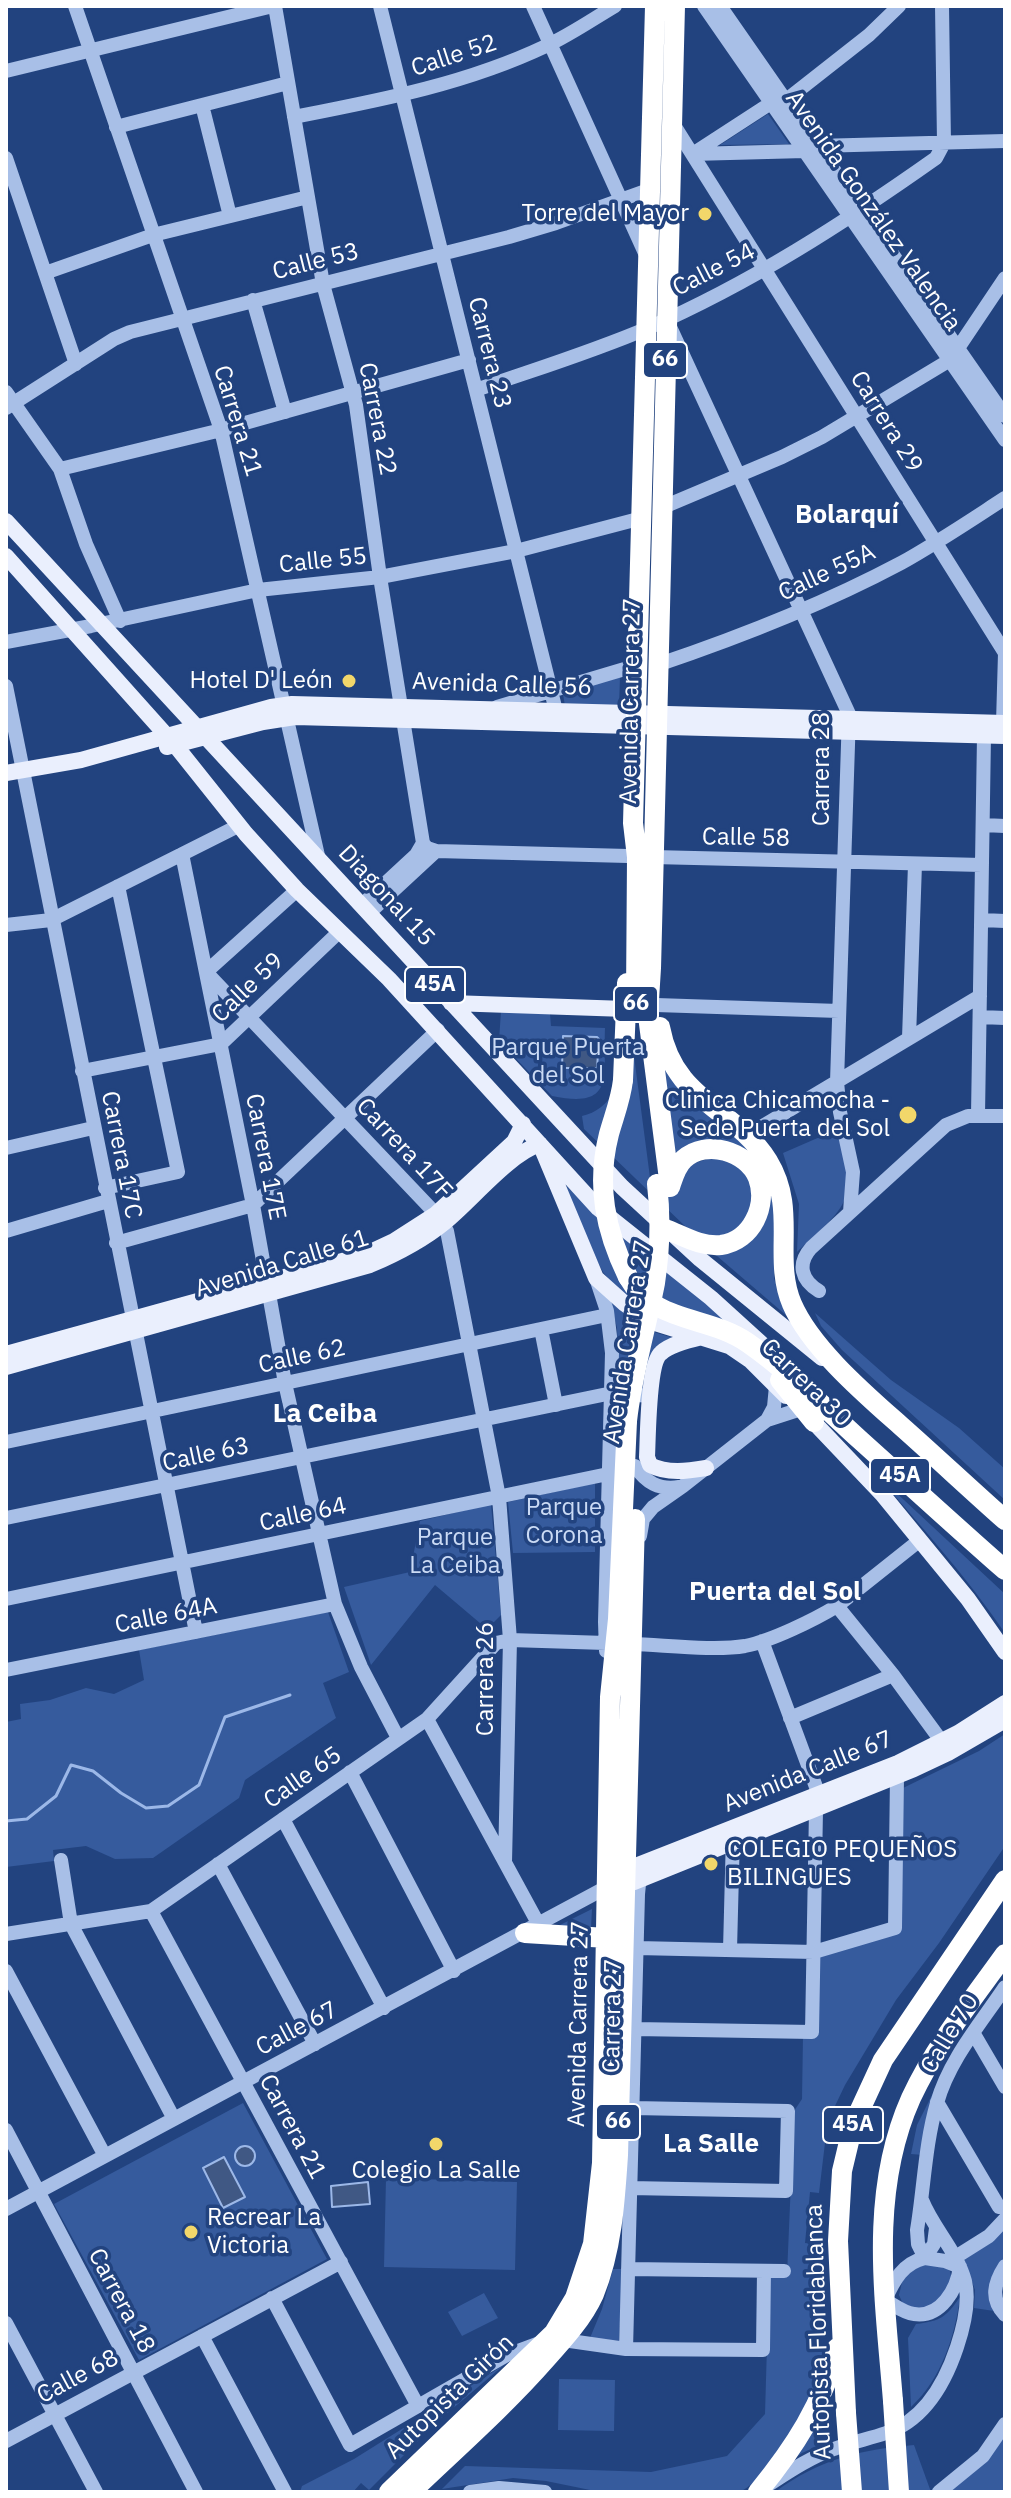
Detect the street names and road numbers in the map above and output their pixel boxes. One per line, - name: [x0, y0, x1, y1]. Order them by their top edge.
- street label: Calle 52: [408, 29, 500, 83]
- street label: Avenida González Valencia: [779, 85, 967, 337]
- street label: Calle 53: [270, 237, 362, 287]
- street label: Calle 54: [668, 237, 760, 303]
- street label: Carrera 23: [461, 294, 517, 412]
- road number: 66: [643, 342, 687, 378]
- street label: Carrera 22: [352, 360, 402, 478]
- street label: Carrera 21: [207, 362, 267, 480]
- street label: Carrera 29: [843, 366, 929, 478]
- street label: Calle 55A: [774, 538, 880, 608]
- street label: Calle 55: [278, 542, 368, 580]
- street label: Avenida Carrera 27: [615, 598, 647, 804]
- street label: Avenida Calle 56: [412, 667, 592, 703]
- street label: Carrera 28: [808, 712, 836, 826]
- street label: Calle 58: [702, 823, 790, 853]
- street label: Diagonal 15: [332, 839, 440, 953]
- street label: Calle 59: [206, 947, 290, 1029]
- road number: 45A: [405, 967, 465, 1003]
- road number: 66: [614, 986, 658, 1022]
- street label: Carrera 17C: [95, 1089, 147, 1221]
- street label: Carrera 17E: [239, 1091, 291, 1223]
- street label: Carrera 17F: [350, 1092, 458, 1206]
- street label: Avenida Calle 61: [192, 1224, 372, 1304]
- street label: Avenida Carrera 27: [598, 1238, 658, 1446]
- street label: Carrera 30: [755, 1333, 857, 1433]
- street label: Calle 62: [256, 1334, 348, 1380]
- street label: Calle 63: [160, 1432, 252, 1478]
- road number: 45A: [870, 1458, 930, 1494]
- street label: Calle 64: [257, 1492, 349, 1538]
- street label: Calle 64A: [112, 1592, 220, 1640]
- street label: Carrera 26: [472, 1622, 500, 1736]
- street label: Avenida Calle 67: [719, 1725, 897, 1819]
- street label: Calle 65: [259, 1741, 347, 1815]
- street label: Avenida Carrera 27: [563, 1921, 595, 2127]
- street label: Carrera 27: [598, 1959, 628, 2073]
- street label: Calle 70: [915, 1989, 985, 2079]
- street label: Calle 67: [251, 1996, 343, 2062]
- street label: Carrera 21: [252, 2070, 332, 2184]
- road number: 66: [596, 2104, 640, 2140]
- road number: 45A: [823, 2107, 883, 2143]
- street label: Autopista Floridablanca: [800, 2204, 838, 2460]
- street label: Carrera 18: [81, 2244, 161, 2358]
- street label: Autopista Girón: [380, 2328, 520, 2466]
- street label: Calle 68: [32, 2344, 124, 2410]

